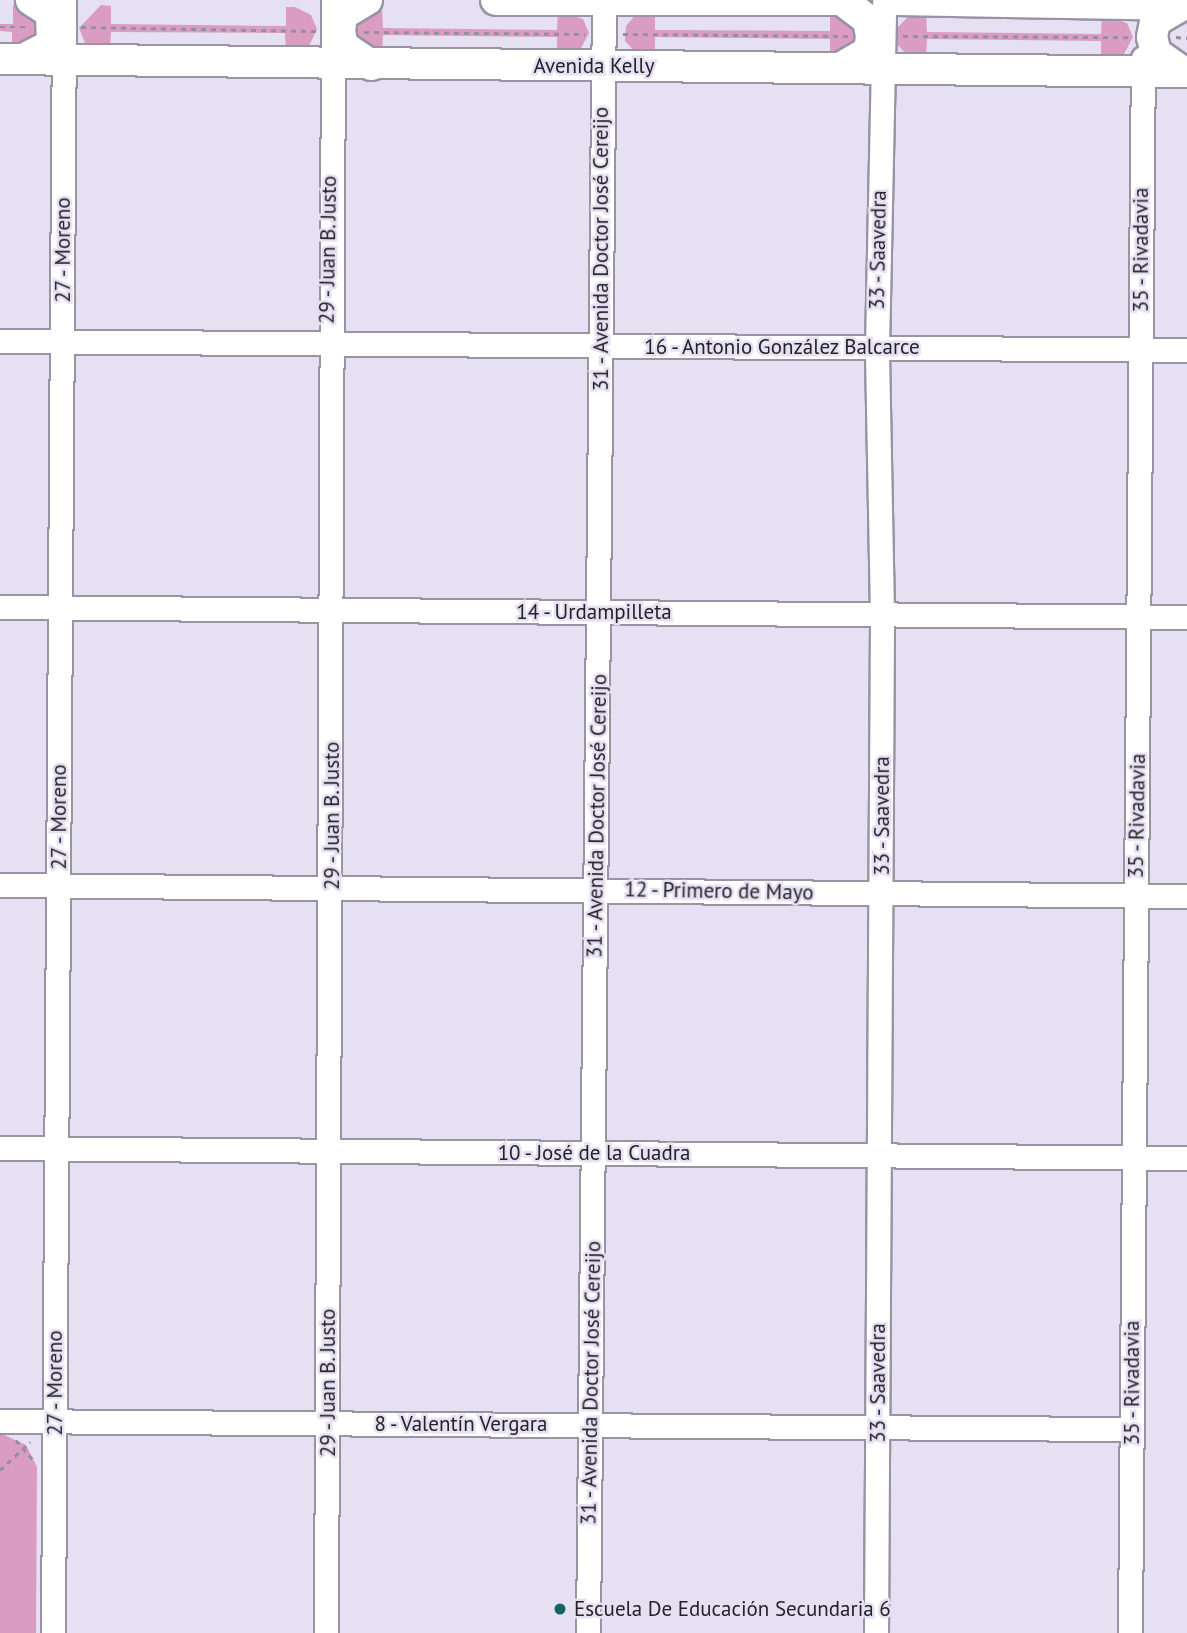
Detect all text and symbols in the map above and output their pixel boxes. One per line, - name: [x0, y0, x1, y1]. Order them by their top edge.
- street label: Avenida Kelly: [533, 53, 655, 79]
- street label: 31 - Avenida Doctor José Cereijo: [588, 105, 614, 393]
- street label: 29 - Juan B. Justo: [314, 173, 342, 327]
- street label: 35 - Rivadavia: [1128, 186, 1154, 314]
- street label: 33 - Saavedra: [864, 188, 892, 312]
- street label: 27 - Moreno: [50, 195, 76, 305]
- street label: 16 - Antonio González Balcarce: [642, 334, 922, 360]
- street label: 14 - Urdampilleta: [515, 599, 673, 625]
- street label: 31 - Avenida Doctor José Cereijo: [582, 672, 612, 960]
- street label: 29 - Juan B. Justo: [319, 739, 345, 893]
- street label: 35 - Rivadavia: [1123, 752, 1151, 880]
- street label: 33 - Saavedra: [869, 754, 895, 878]
- street label: 27 - Moreno: [46, 762, 72, 872]
- street label: 12 - Primero de Mayo: [623, 877, 815, 905]
- street label: 10 - José de la Cuadra: [496, 1140, 692, 1166]
- street label: 31 - Avenida Doctor José Cereijo: [576, 1239, 606, 1527]
- street label: 29 - Juan B. Justo: [315, 1306, 341, 1460]
- street label: 35 - Rivadavia: [1119, 1319, 1145, 1447]
- street label: 33 - Saavedra: [865, 1321, 891, 1445]
- street label: 27 - Moreno: [42, 1328, 68, 1438]
- street label: 8 - Valentín Vergara: [372, 1411, 550, 1437]
- place label: Escuela De Educación Secundaria 6: [574, 1596, 891, 1622]
- marker: Escuela De Educación Secundaria 6: [552, 1601, 568, 1617]

